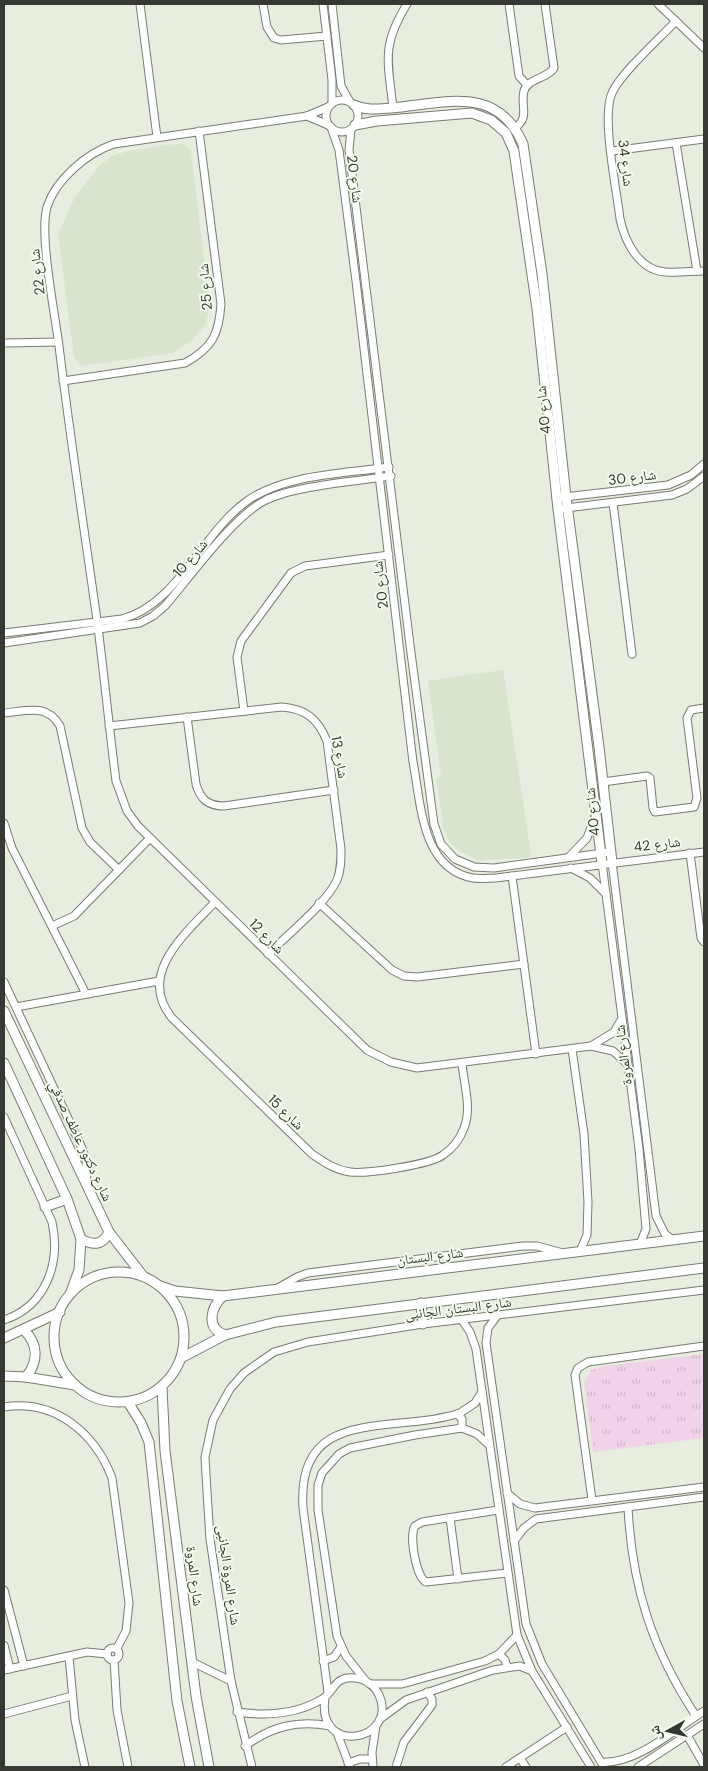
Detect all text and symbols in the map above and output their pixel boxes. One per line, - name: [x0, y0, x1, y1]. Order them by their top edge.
- street label: شارع 34: [613, 139, 638, 188]
- street label: شارع 20: [342, 154, 367, 204]
- street label: شارع 22: [25, 248, 50, 296]
- street label: شارع 25: [194, 263, 217, 311]
- street label: شارع 40: [532, 385, 555, 435]
- street label: شارع 30: [607, 465, 657, 490]
- street label: شارع 10: [169, 535, 212, 581]
- street label: شارع 20: [368, 560, 393, 610]
- street label: شارع 13: [326, 734, 353, 780]
- street label: شارع 40: [581, 787, 604, 837]
- street label: شارع 42: [633, 832, 681, 857]
- street label: شارع 12: [245, 915, 288, 958]
- street label: شارع المروة: [610, 1024, 637, 1086]
- street label: شارع دكتور عاطف صدقي: [43, 1078, 117, 1205]
- street label: شارع 15: [263, 1090, 308, 1134]
- street label: شارع البستان: [396, 1243, 464, 1270]
- street label: شارع البستان الجانبى: [404, 1293, 512, 1324]
- street label: شارع المروة الجانبى: [212, 1524, 245, 1626]
- street label: شارع المروة: [181, 1545, 208, 1607]
- north arrow: [643, 1706, 693, 1756]
- text: ش: [645, 1724, 665, 1741]

